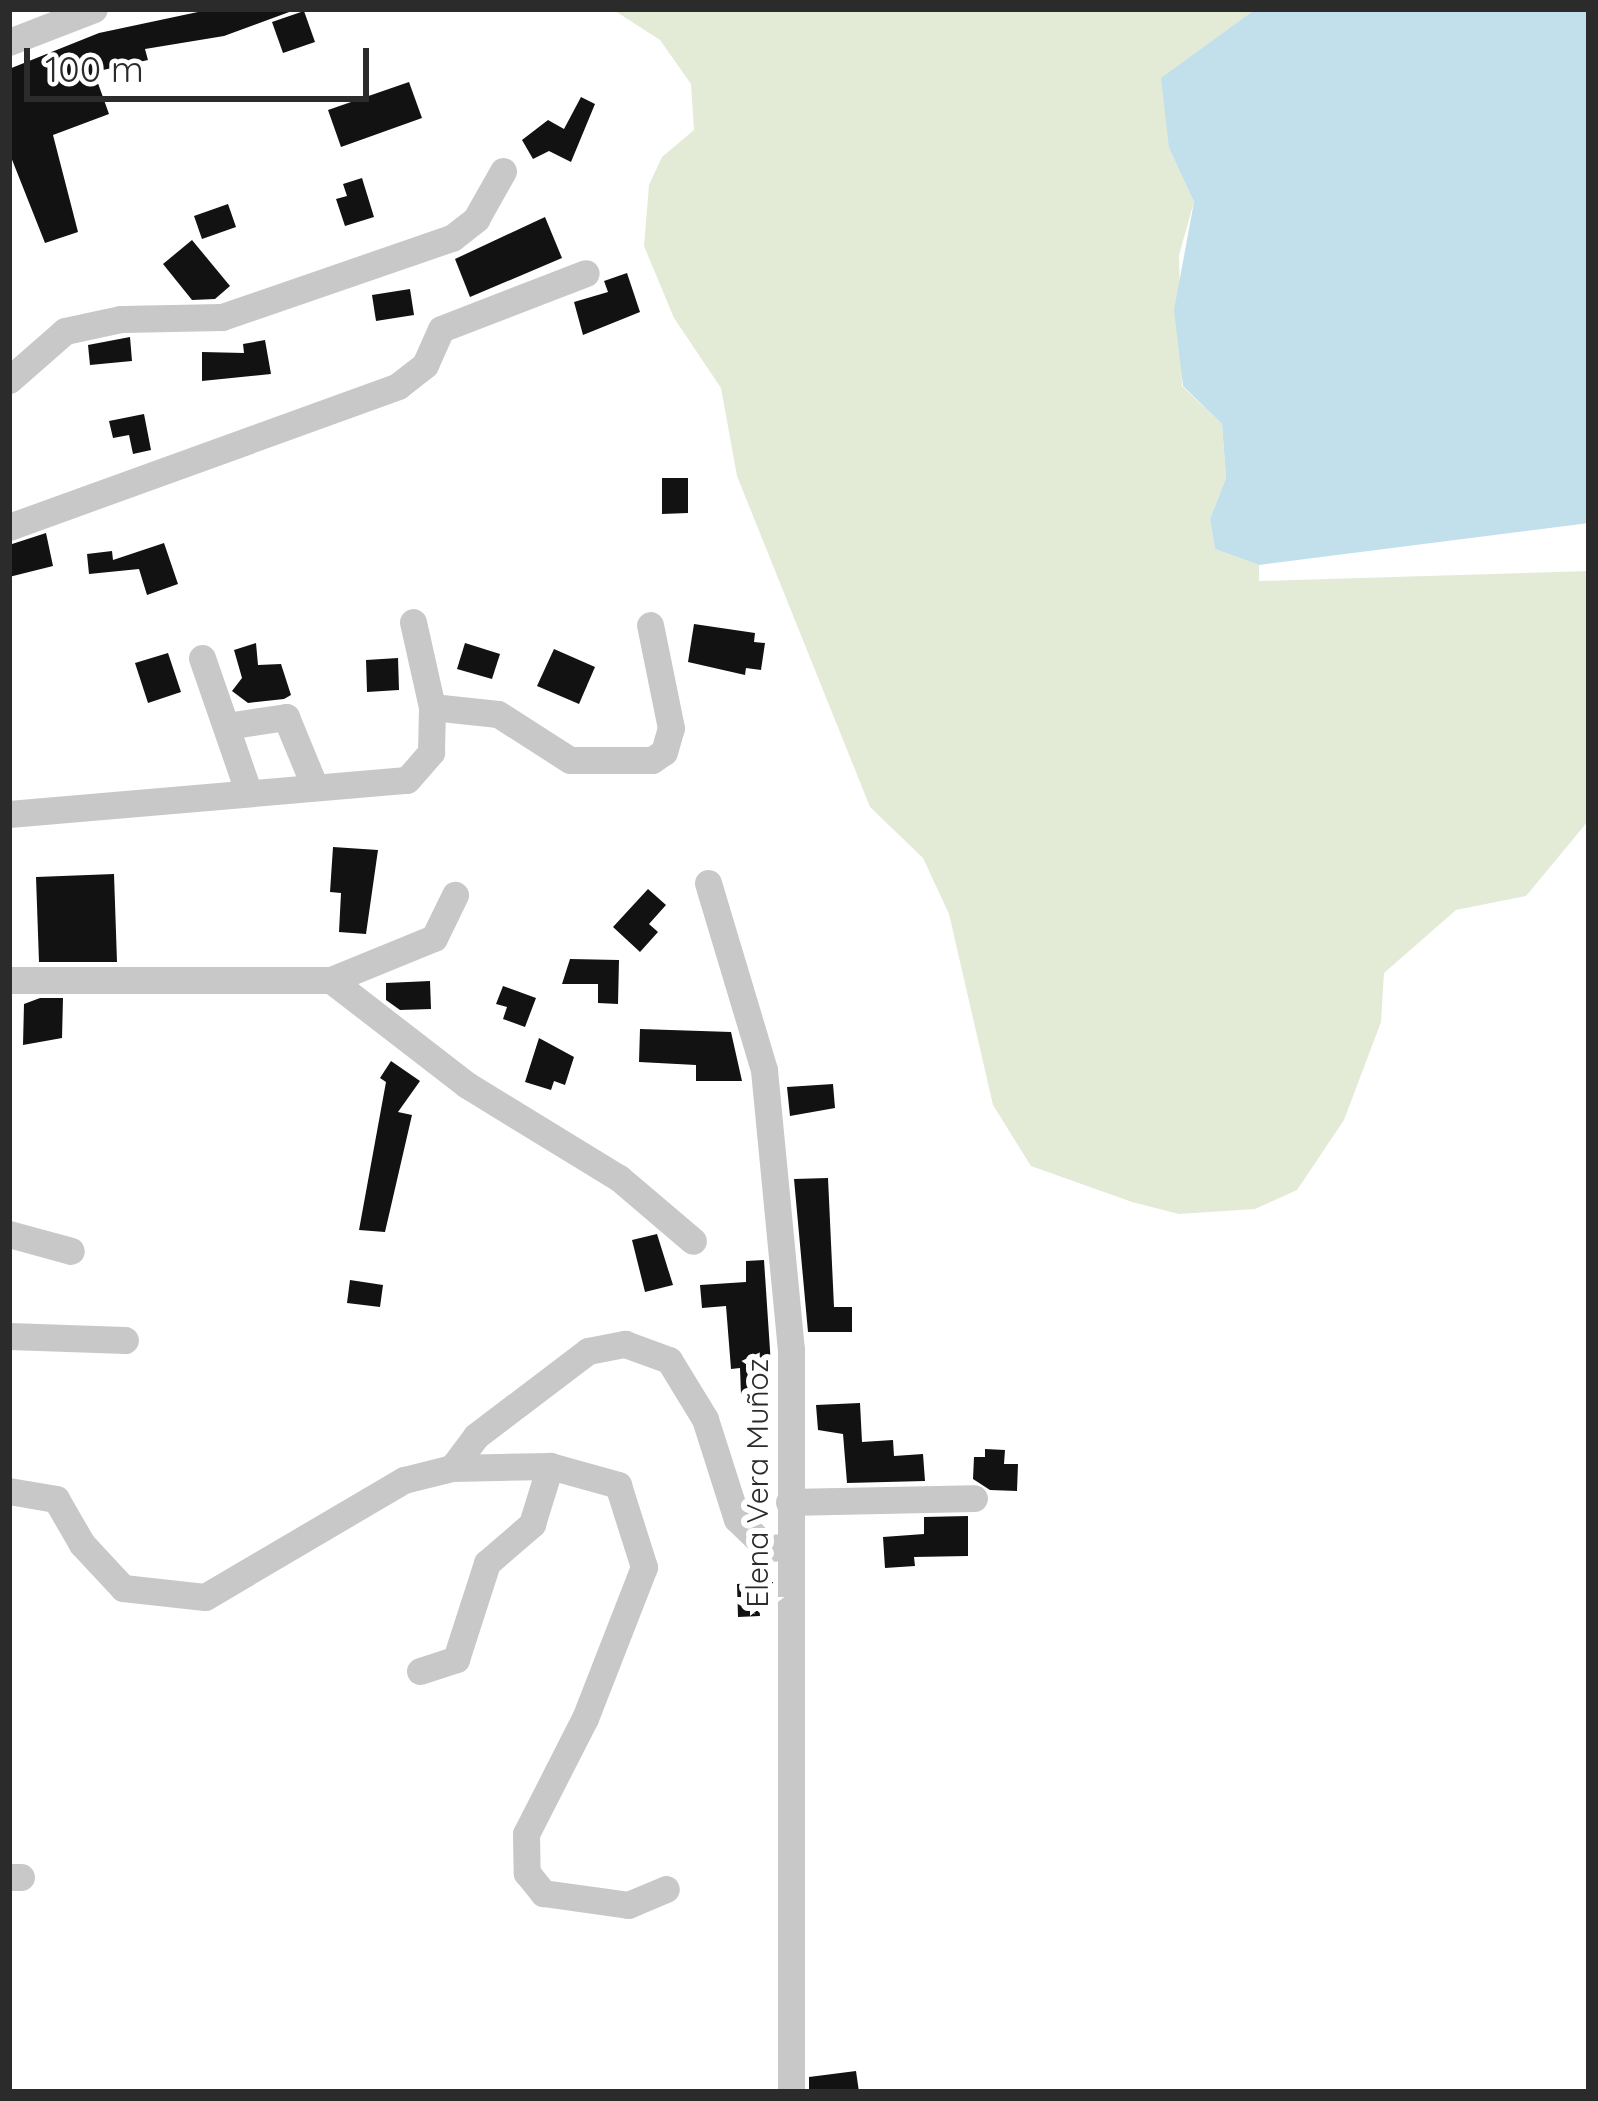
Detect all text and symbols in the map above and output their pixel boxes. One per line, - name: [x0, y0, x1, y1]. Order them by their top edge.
- scale bar: [30, 24, 375, 98]
- text: 100 m: [45, 46, 144, 91]
- street label: Elena Vera Muñoz: [739, 1358, 775, 1608]

